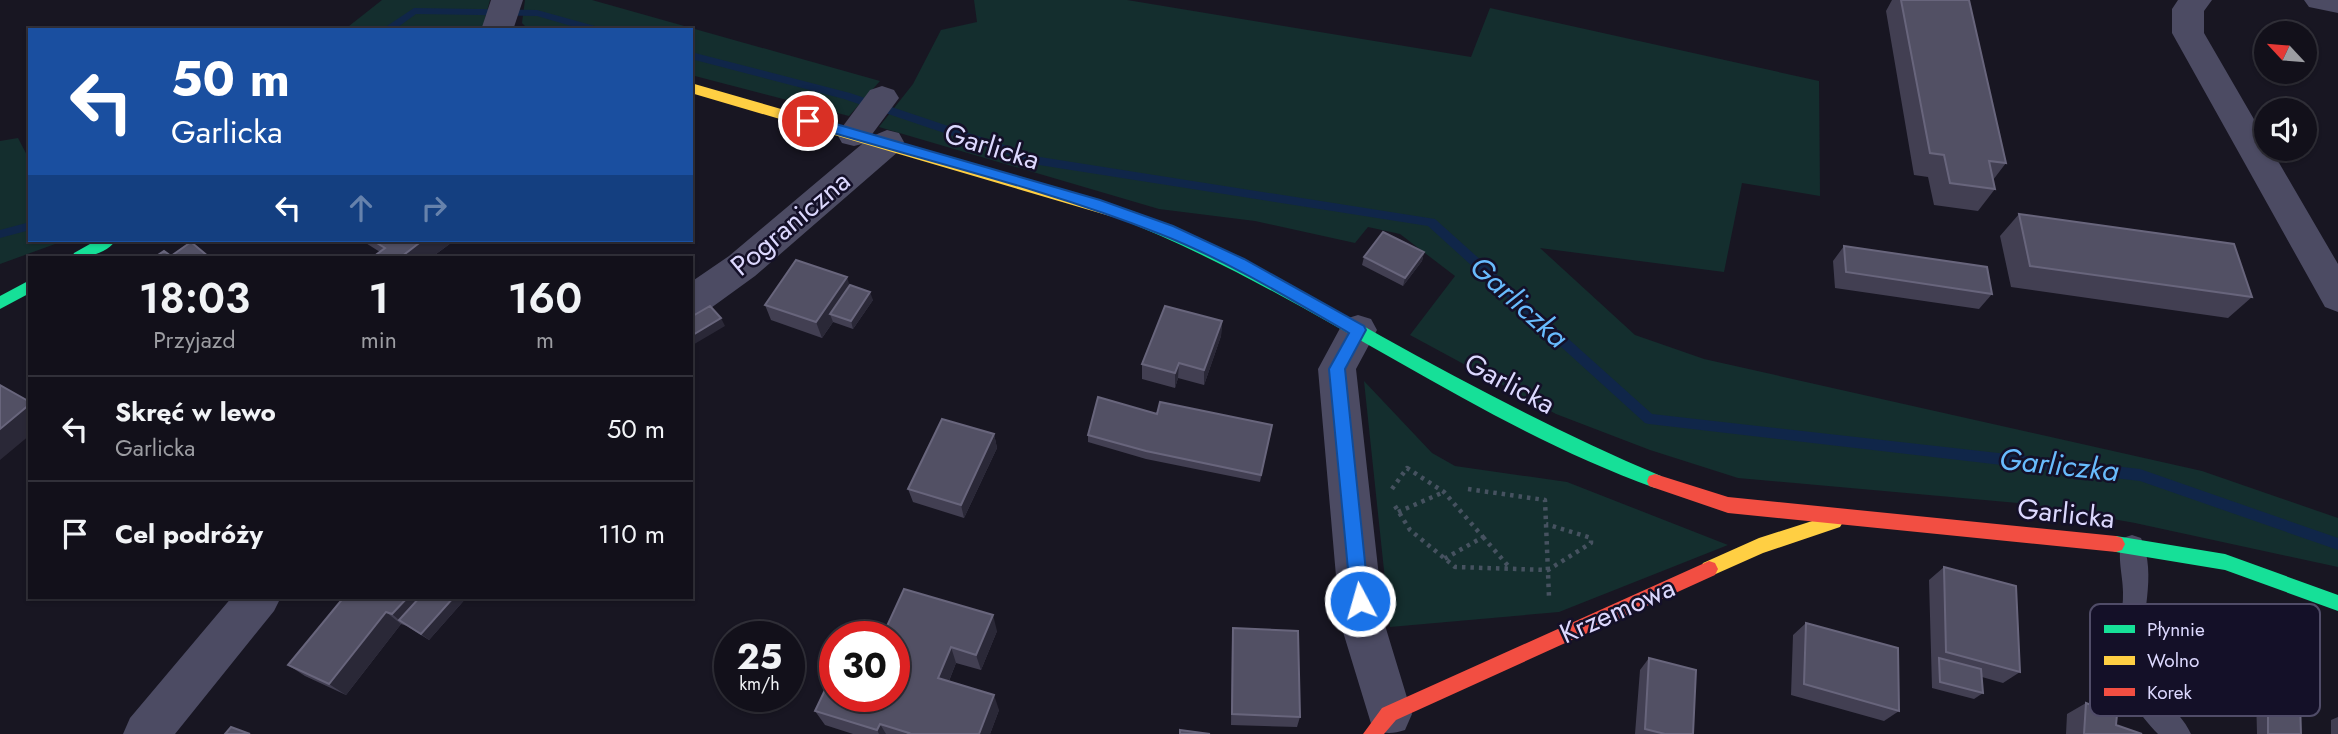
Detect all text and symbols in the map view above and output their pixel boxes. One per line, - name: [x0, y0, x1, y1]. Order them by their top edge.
- north arrow: [2254, 21, 2317, 84]
- map controls: [2254, 21, 2317, 161]
- text: 50 m: [171, 44, 290, 114]
- icon: left: [56, 56, 147, 147]
- pin: [778, 91, 838, 151]
- button: sound: [2254, 98, 2317, 161]
- icon: arrive: [789, 102, 827, 140]
- text: Garlicka: [171, 109, 283, 155]
- street label: Garlicka: [939, 113, 1045, 180]
- street label: Pograniczna: [722, 161, 859, 286]
- icon: left: [269, 189, 307, 227]
- icon: ahead: [342, 189, 380, 227]
- icon: right: [415, 189, 453, 227]
- water label: Garliczka: [1460, 245, 1579, 358]
- text: 18:03: [139, 268, 250, 329]
- text: 1: [369, 268, 389, 329]
- text: 160: [508, 268, 582, 329]
- text: Przyjazd: [153, 323, 236, 357]
- text: min: [361, 323, 397, 357]
- text: m: [536, 323, 554, 357]
- street label: Garlicka: [1457, 342, 1563, 424]
- text: Skręć w lewo: [115, 393, 276, 431]
- icon: left: [56, 410, 94, 448]
- text: 50 m: [607, 410, 665, 448]
- text: Garlicka: [115, 431, 195, 465]
- water label: Garliczka: [1997, 437, 2121, 492]
- street label: Garlicka: [2015, 488, 2117, 539]
- icon: arrive: [56, 515, 94, 553]
- text: Cel podróży: [115, 515, 263, 553]
- text: 110 m: [598, 515, 665, 553]
- position arrow: [1323, 564, 1397, 638]
- street label: Krzemowa: [1553, 567, 1681, 654]
- legend: [2090, 604, 2320, 716]
- text: Płynnie: [2147, 616, 2205, 643]
- speed limit sign: 30: [819, 621, 910, 712]
- text: 25: [737, 632, 782, 682]
- text: Wolno: [2147, 647, 2199, 674]
- text: km/h: [739, 671, 780, 697]
- text: Korek: [2147, 679, 2193, 706]

